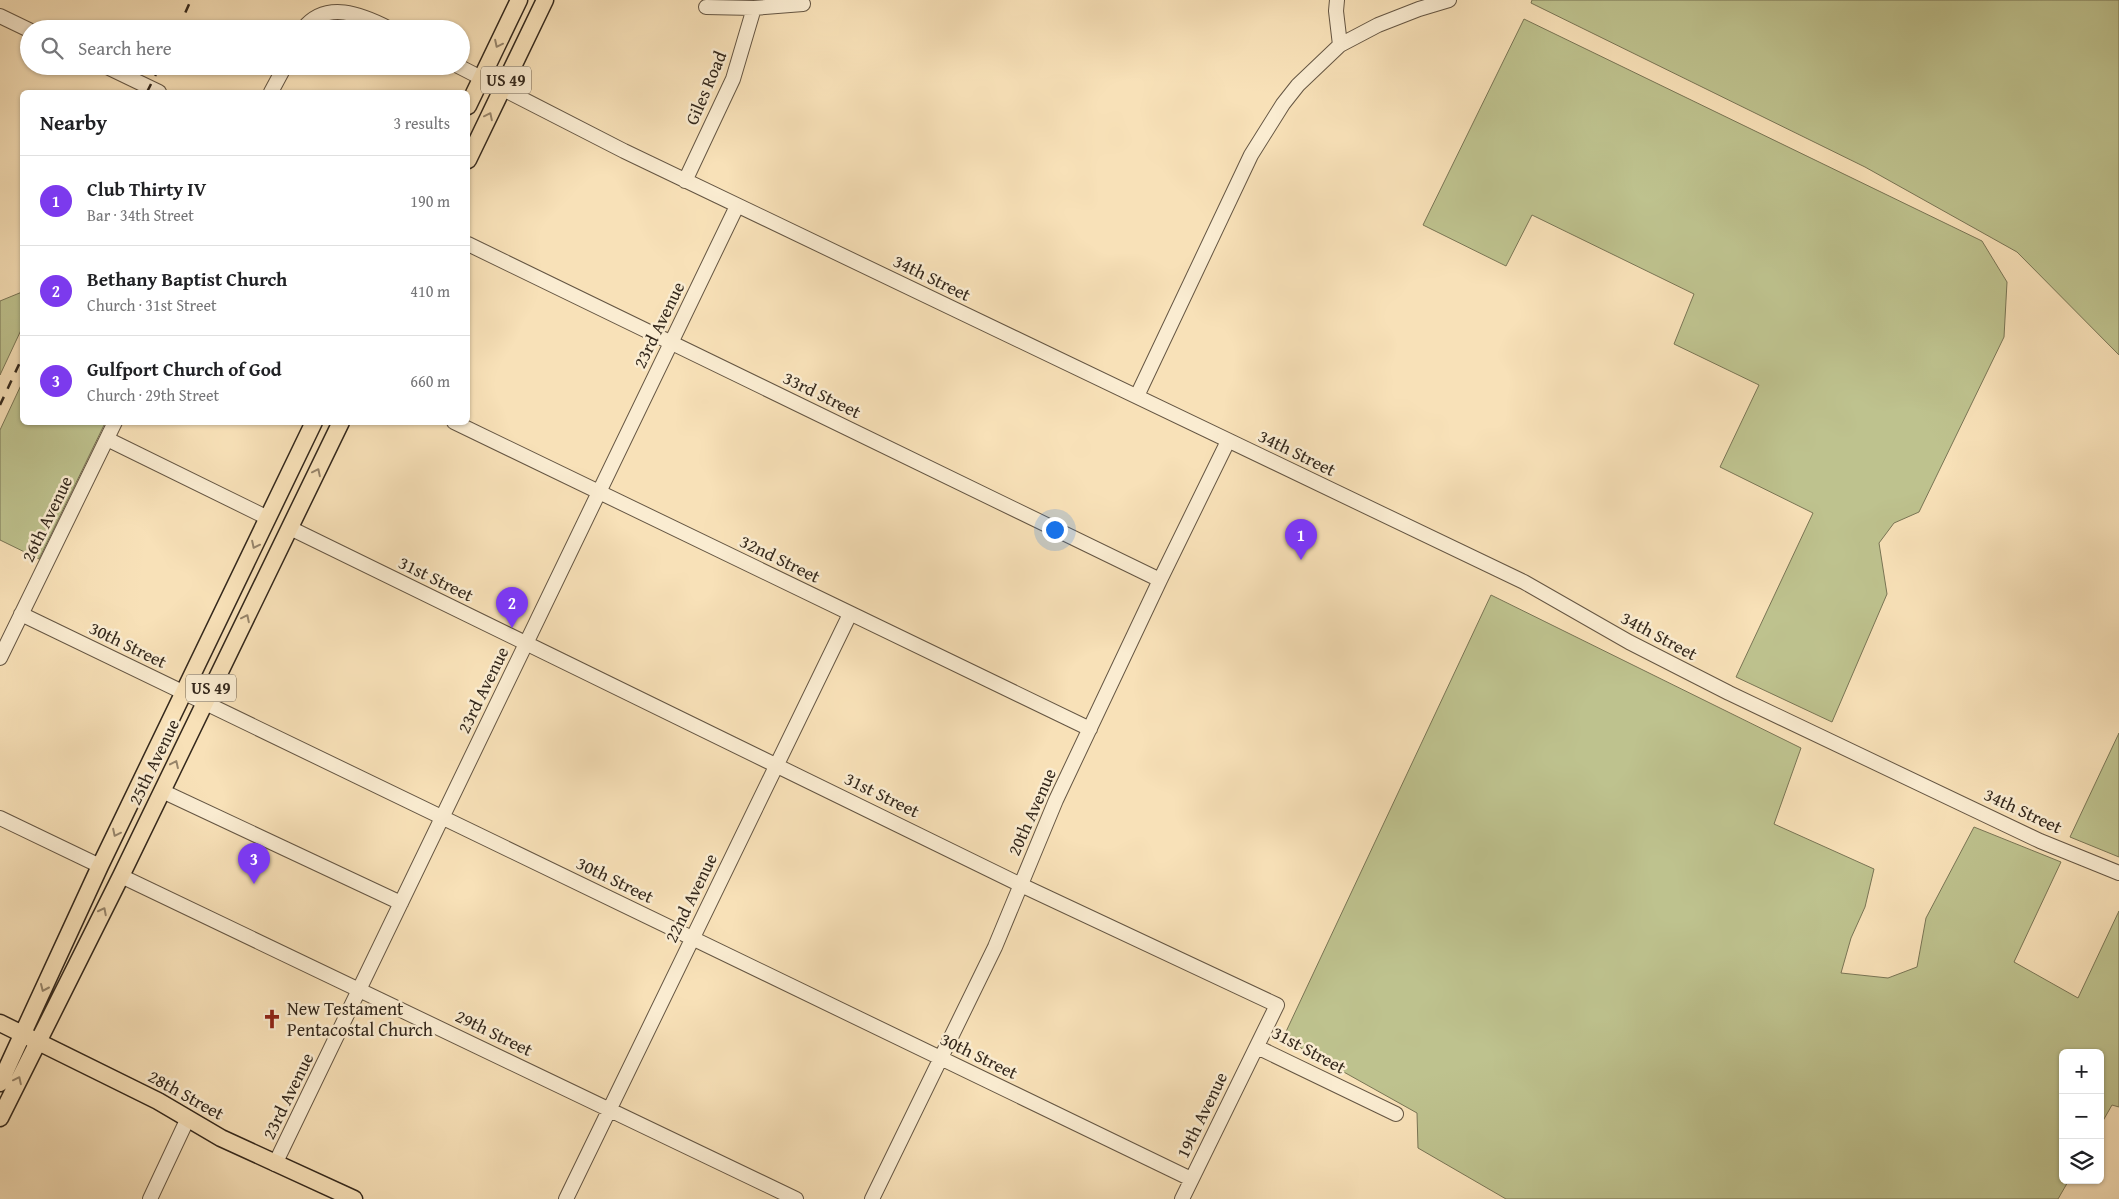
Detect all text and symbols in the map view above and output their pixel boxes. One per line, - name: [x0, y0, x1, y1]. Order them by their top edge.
- search box: [20, 20, 470, 75]
- icon: search: [38, 34, 66, 62]
- text: Search here: [78, 34, 172, 62]
- one-way arrow: [493, 39, 504, 48]
- street label: Giles Road: [678, 46, 733, 129]
- road number: US 49: [481, 66, 531, 94]
- text: Nearby: [40, 107, 107, 138]
- text: 3 results: [393, 111, 450, 135]
- one-way arrow: [482, 112, 493, 121]
- text: Club Thirty IV: [87, 175, 206, 203]
- text: 1: [52, 189, 60, 213]
- text: 190 m: [410, 189, 450, 213]
- text: Bar · 34th Street: [87, 203, 194, 227]
- street label: 34th Street: [889, 247, 976, 308]
- text: Bethany Baptist Church: [87, 265, 287, 293]
- street label: 23rd Avenue: [626, 277, 691, 373]
- text: 2: [52, 279, 60, 303]
- text: 410 m: [410, 279, 450, 303]
- text: Church · 31st Street: [87, 293, 217, 317]
- text: Gulfport Church of God: [87, 355, 282, 383]
- street label: 33rd Street: [779, 364, 866, 425]
- text: 3: [52, 369, 60, 393]
- text: 660 m: [410, 369, 450, 393]
- text: Church · 29th Street: [87, 383, 219, 407]
- street label: 34th Street: [1254, 422, 1341, 483]
- one-way arrow: [311, 468, 321, 477]
- street label: 26th Avenue: [14, 471, 79, 567]
- your location: [1042, 517, 1068, 543]
- pin: 1: [1285, 519, 1317, 560]
- street label: 32nd Street: [735, 527, 826, 590]
- one-way arrow: [251, 540, 261, 549]
- street label: 31st Street: [394, 549, 479, 609]
- pin: 2: [496, 587, 528, 628]
- street label: 34th Street: [1616, 604, 1703, 667]
- street label: 30th Street: [85, 614, 172, 675]
- one-way arrow: [240, 614, 250, 623]
- street label: 23rd Avenue: [450, 642, 515, 738]
- road number: US 49: [186, 674, 236, 701]
- street label: 25th Avenue: [121, 714, 186, 810]
- one-way arrow: [168, 761, 178, 770]
- street label: 20th Avenue: [1000, 764, 1063, 860]
- street label: 31st Street: [840, 765, 925, 825]
- street label: 34th Street: [1980, 781, 2067, 841]
- one-way arrow: [112, 828, 122, 837]
- pin: 3: [238, 843, 270, 884]
- street label: 30th Street: [572, 849, 659, 910]
- street label: 22nd Avenue: [657, 849, 724, 947]
- one-way arrow: [97, 907, 107, 916]
- one-way arrow: [39, 983, 50, 992]
- place label: New Testament Pentacostal Church: [287, 995, 433, 1043]
- street label: 29th Street: [451, 1002, 538, 1063]
- church icon: New Testament Pentacostal Church: [261, 1008, 283, 1030]
- street label: 31st Street: [1267, 1019, 1352, 1081]
- street label: 30th Street: [936, 1025, 1023, 1086]
- street label: 23rd Avenue: [255, 1048, 320, 1144]
- map controls: [2059, 1049, 2104, 1184]
- button: +: [2059, 1049, 2104, 1094]
- street label: 28th Street: [143, 1063, 230, 1127]
- street label: 19th Avenue: [1169, 1067, 1234, 1163]
- one-way arrow: [12, 1076, 22, 1085]
- button: −: [2059, 1094, 2104, 1139]
- button: layers: [2059, 1139, 2104, 1184]

